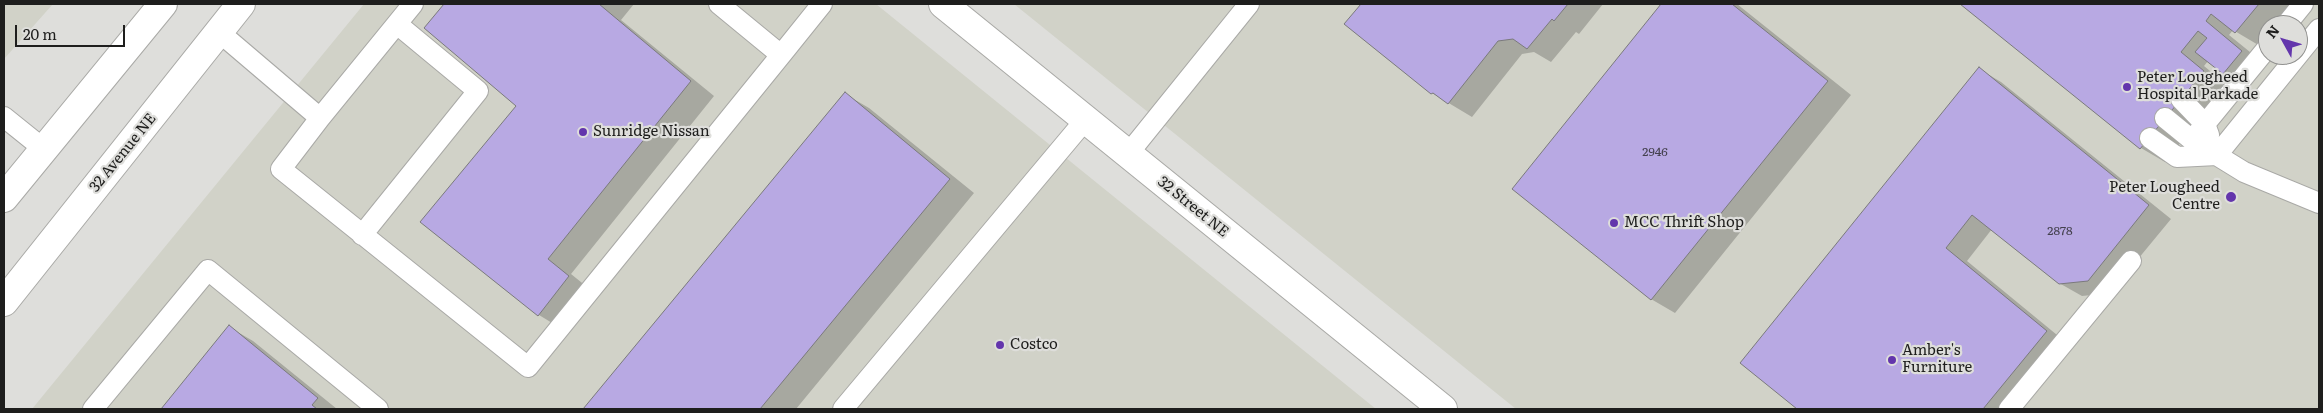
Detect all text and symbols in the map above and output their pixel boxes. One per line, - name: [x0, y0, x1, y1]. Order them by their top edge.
- scale bar: [18, 15, 128, 47]
- north arrow: [2258, 15, 2308, 65]
- text: N: [2261, 20, 2284, 42]
- text: 20 m: [23, 22, 57, 45]
- place label: Peter Lougheed Hospital Parkade: [2137, 69, 2258, 104]
- marker: Peter Lougheed Hospital Parkade: [2121, 81, 2133, 93]
- street label: 32 Avenue NE: [86, 110, 160, 196]
- place label: Sunridge Nissan: [593, 123, 710, 141]
- marker: Sunridge Nissan: [577, 126, 589, 138]
- house number: 2946: [1642, 145, 1668, 159]
- street label: 32 Street NE: [1154, 173, 1232, 241]
- place label: Peter Lougheed Centre: [2109, 179, 2220, 214]
- marker: Peter Lougheed Centre: [2224, 190, 2238, 204]
- place label: MCC Thrift Shop: [1624, 214, 1744, 232]
- marker: MCC Thrift Shop: [1608, 217, 1620, 229]
- house number: 2878: [2047, 224, 2073, 238]
- place label: Costco: [1010, 336, 1058, 354]
- marker: Costco: [994, 339, 1006, 351]
- place label: Amber's Furniture: [1902, 342, 1972, 377]
- marker: Amber's Furniture: [1886, 354, 1898, 366]

